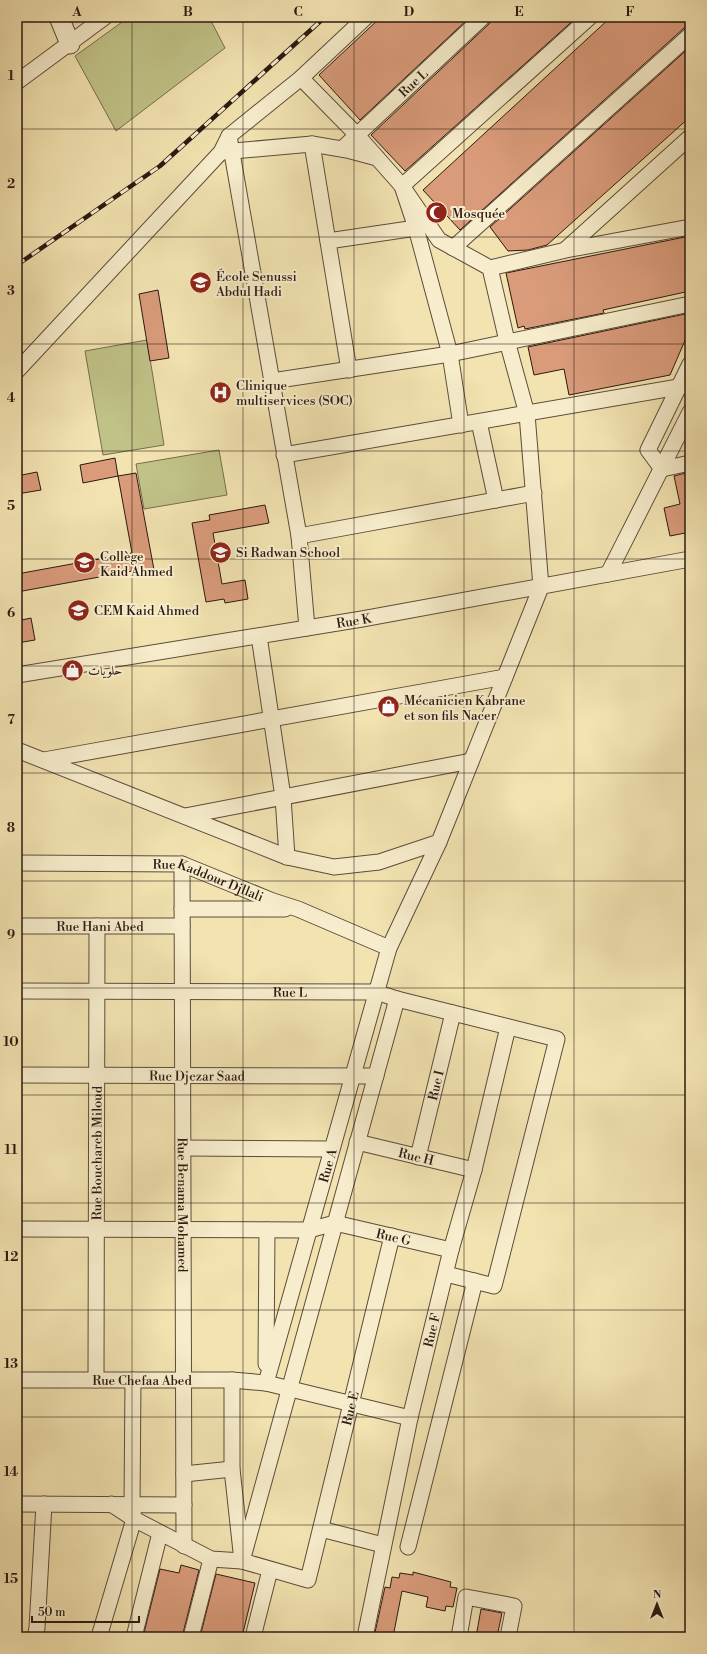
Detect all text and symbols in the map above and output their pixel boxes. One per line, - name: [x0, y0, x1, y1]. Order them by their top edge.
- text: A: [71, 4, 82, 20]
- text: B: [183, 4, 193, 20]
- text: C: [293, 4, 303, 20]
- text: D: [404, 4, 414, 20]
- text: E: [514, 4, 524, 20]
- text: F: [625, 4, 635, 20]
- street label: Rue L: [396, 66, 432, 101]
- text: 1: [8, 68, 15, 84]
- text: 2: [7, 176, 15, 192]
- mosque icon: Mosquée: [424, 200, 450, 226]
- place label: Mosquée: [452, 206, 506, 222]
- place label: École Senussi Abdul Hadi: [215, 268, 297, 300]
- school or university icon: École Senussi Abdul Hadi: [187, 270, 213, 296]
- text: 3: [7, 283, 15, 299]
- place label: Clinique multiservices (SOC): [236, 378, 353, 409]
- hospital icon: Clinique multiservices (SOC): [207, 379, 233, 405]
- text: 4: [7, 390, 16, 406]
- text: 5: [7, 498, 15, 514]
- school or university icon: Si Radwan School: [208, 539, 234, 565]
- place label: Si Radwan School: [236, 545, 340, 561]
- place label: Collège Kaid Ahmed: [100, 549, 174, 580]
- school or university icon: Collège Kaid Ahmed: [72, 550, 98, 576]
- school or university icon: CEM Kaid Ahmed: [65, 597, 91, 623]
- place label: CEM Kaid Ahmed: [94, 603, 200, 619]
- text: 6: [7, 605, 15, 621]
- street label: Rue K: [335, 610, 374, 632]
- shop icon: حلويات: [60, 657, 86, 683]
- place label: حلويات: [88, 663, 123, 679]
- place label: Mécanicien Kabrane et son fils Nacer: [404, 693, 526, 724]
- shop icon: Mécanicien Kabrane et son fils Nacer: [376, 694, 402, 720]
- text: 7: [7, 712, 15, 728]
- text: 8: [7, 820, 15, 836]
- street label: Rue Kaddour Djllali: [152, 856, 266, 905]
- street label: Rue Hani Abed: [56, 919, 144, 935]
- text: 9: [7, 927, 15, 943]
- street label: Rue L: [273, 985, 308, 1001]
- text: 10: [3, 1034, 19, 1050]
- street label: Rue Djezar Saad: [149, 1068, 246, 1085]
- street label: Rue I: [425, 1069, 448, 1102]
- street label: Rue Bouchareb Miloud: [89, 1085, 106, 1220]
- street label: Rue Benama Mohamed: [174, 1138, 190, 1273]
- text: 11: [5, 1142, 18, 1158]
- street label: Rue H: [397, 1145, 436, 1169]
- street label: Rue A: [316, 1146, 341, 1185]
- street label: Rue G: [374, 1226, 413, 1249]
- text: 12: [4, 1249, 18, 1265]
- street label: Rue F: [421, 1311, 444, 1349]
- text: 13: [4, 1356, 18, 1372]
- street label: Rue Chefaa Abed: [92, 1373, 192, 1389]
- street label: Rue E: [339, 1390, 363, 1427]
- text: 14: [4, 1464, 18, 1480]
- text: 15: [4, 1571, 18, 1587]
- north arrow: [637, 1584, 677, 1624]
- text: N: [653, 1588, 662, 1602]
- scale bar: [32, 1598, 139, 1624]
- text: 50 m: [38, 1605, 66, 1620]

